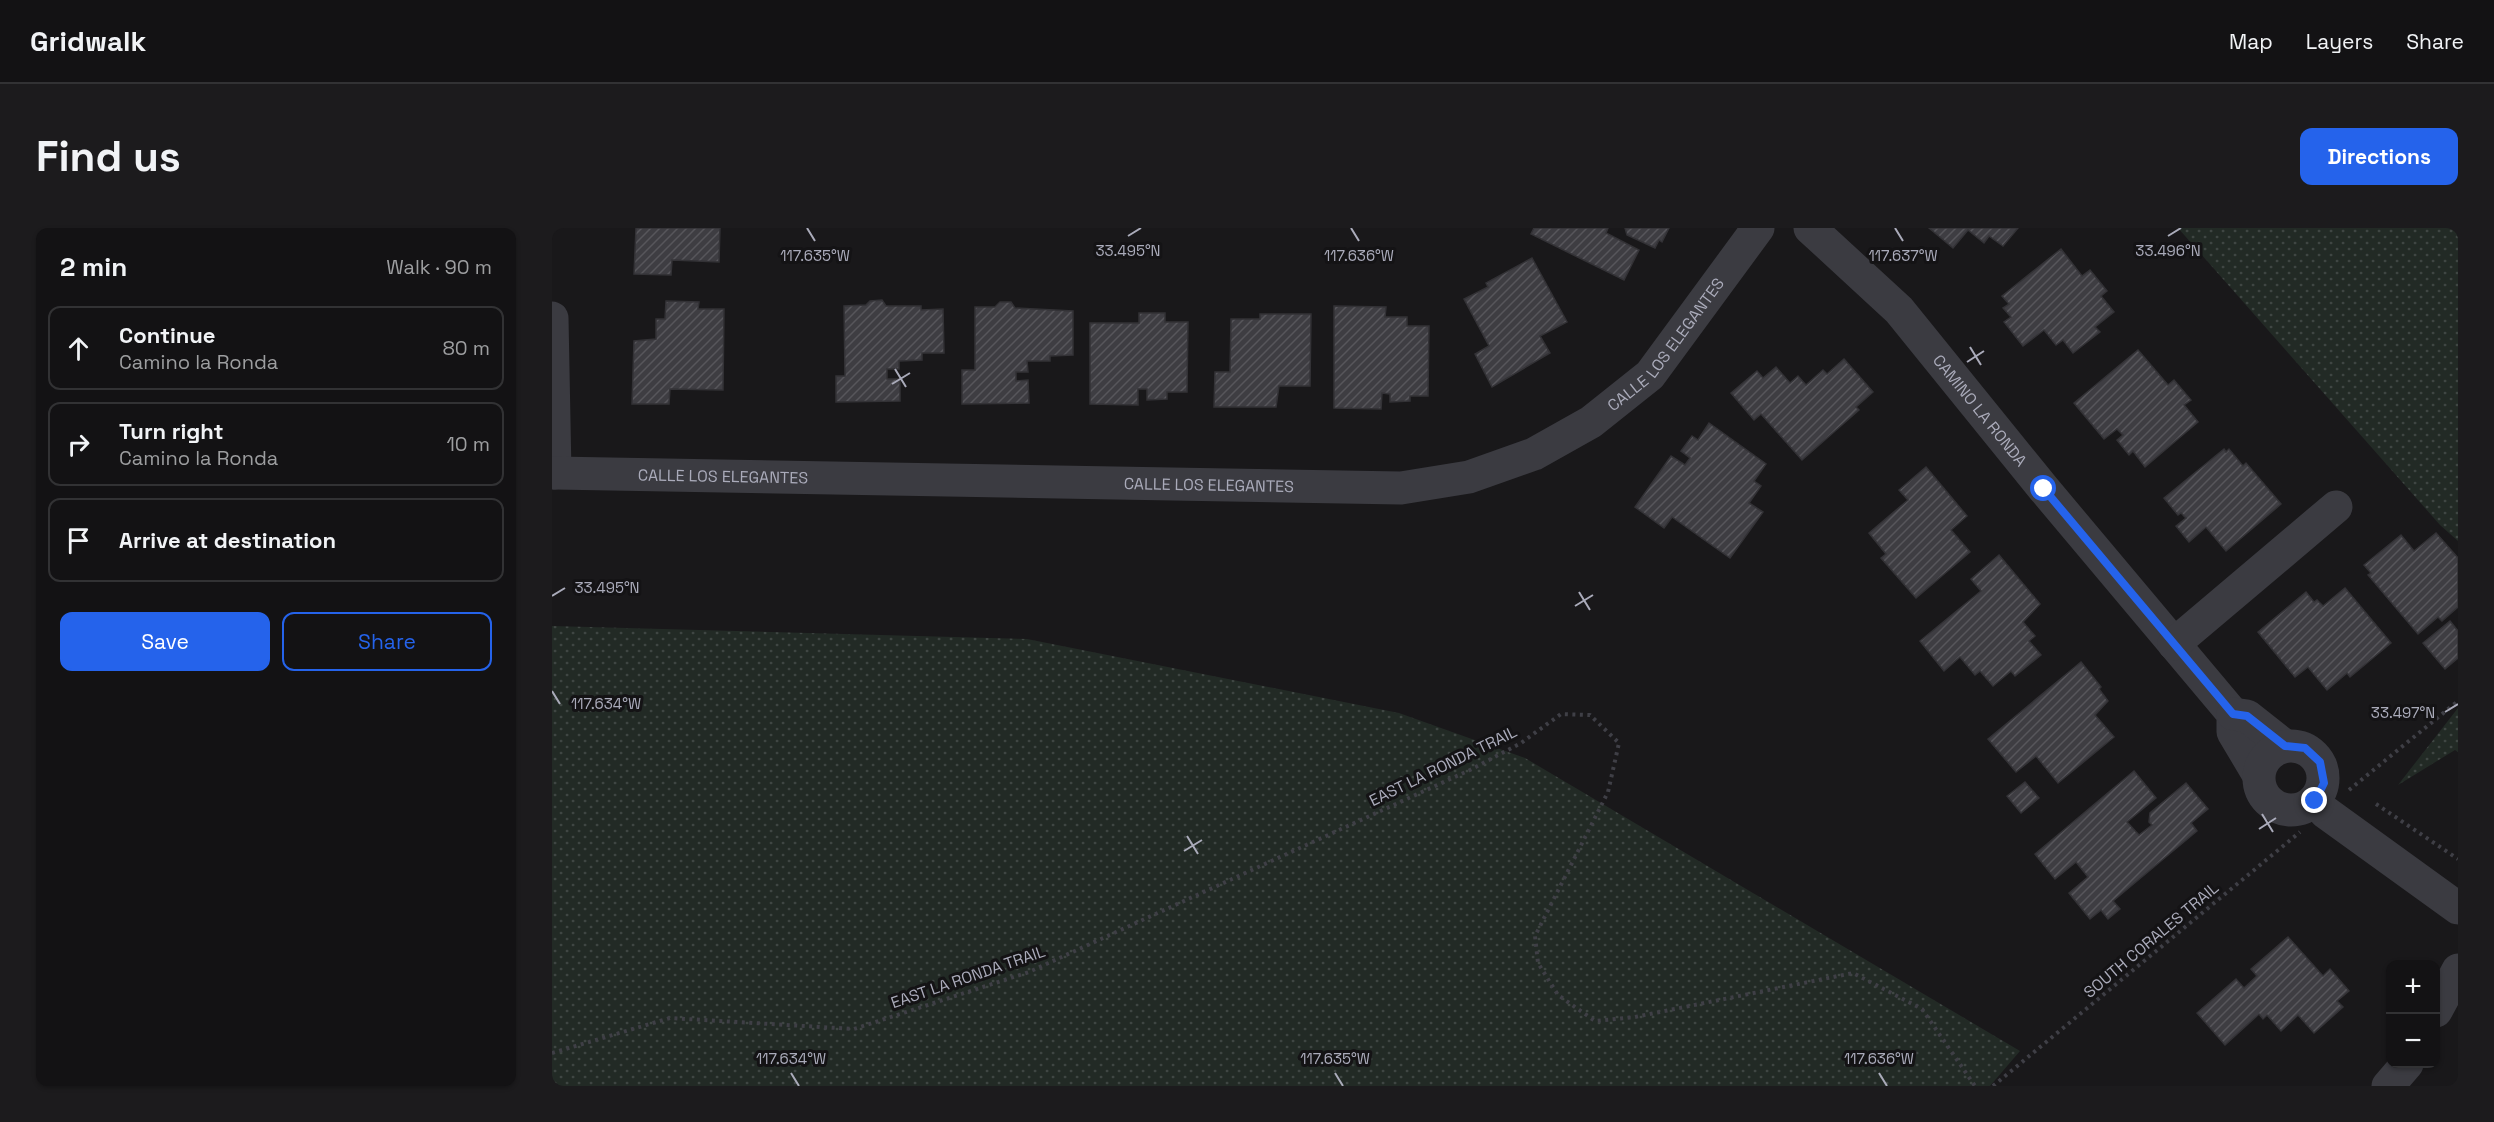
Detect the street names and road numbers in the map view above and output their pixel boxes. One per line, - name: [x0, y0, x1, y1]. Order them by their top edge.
- street label: CALLE LOS ELEGANTES: [1603, 273, 1729, 416]
- street label: CAMINO LA RONDA: [1929, 350, 2032, 471]
- street label: CALLE LOS ELEGANTES: [638, 464, 808, 488]
- street label: CALLE LOS ELEGANTES: [1124, 473, 1294, 497]
- street label: EAST LA RONDA TRAIL: [1366, 721, 1521, 811]
- street label: SOUTH CORALES TRAIL: [2079, 877, 2223, 1003]
- street label: EAST LA RONDA TRAIL: [888, 941, 1048, 1013]

